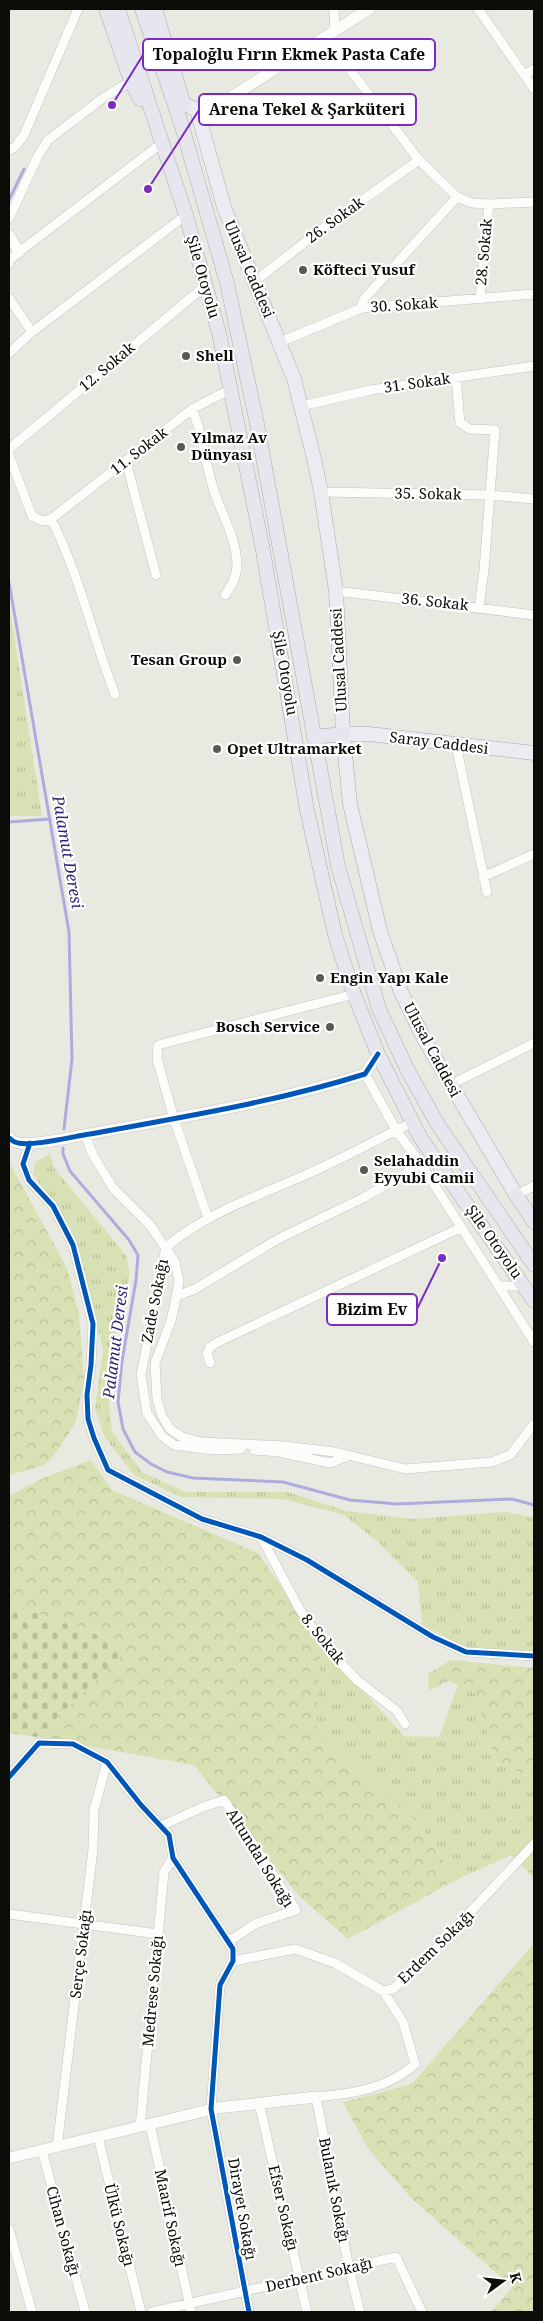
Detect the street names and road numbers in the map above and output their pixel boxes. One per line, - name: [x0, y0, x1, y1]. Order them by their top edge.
- street label: 26. Sokak: [301, 191, 368, 247]
- street label: Ulusal Caddesi: [220, 217, 280, 321]
- street label: 28. Sokak: [470, 217, 496, 286]
- street label: Şile Otoyolu: [183, 233, 226, 321]
- street label: 30. Sokak: [370, 292, 438, 316]
- street label: 12. Sokak: [74, 337, 139, 396]
- street label: 31. Sokak: [382, 367, 452, 397]
- street label: 11. Sokak: [106, 421, 171, 479]
- street label: 35. Sokak: [394, 482, 462, 504]
- street label: 36. Sokak: [401, 588, 470, 614]
- street label: Ulusal Caddesi: [325, 607, 351, 713]
- street label: Şile Otoyolu: [269, 629, 303, 717]
- street label: Saray Caddesi: [388, 726, 490, 758]
- street label: Ulusal Caddesi: [400, 999, 466, 1100]
- street label: Şile Otoyolu: [462, 1201, 528, 1283]
- street label: Zade Sokağı: [136, 1257, 172, 1345]
- street label: 8. Sokak: [297, 1609, 350, 1668]
- street label: Altundal Sokağı: [222, 1804, 299, 1911]
- street label: Erdem Sokağı: [393, 1905, 478, 1988]
- street label: Serçe Sokağı: [65, 1908, 95, 1999]
- street label: Medrese Sokağı: [137, 1934, 167, 2048]
- street label: Bulanık Sokağı: [315, 2136, 355, 2244]
- street label: Dirayet Sokağı: [224, 2156, 262, 2262]
- street label: Efser Sokağı: [264, 2163, 304, 2253]
- street label: Maarif Sokağı: [151, 2167, 191, 2269]
- street label: Ülkü Sokağı: [100, 2181, 140, 2268]
- street label: Cihan Sokağı: [42, 2183, 86, 2278]
- street label: Derbent Sokağı: [263, 2252, 374, 2296]

